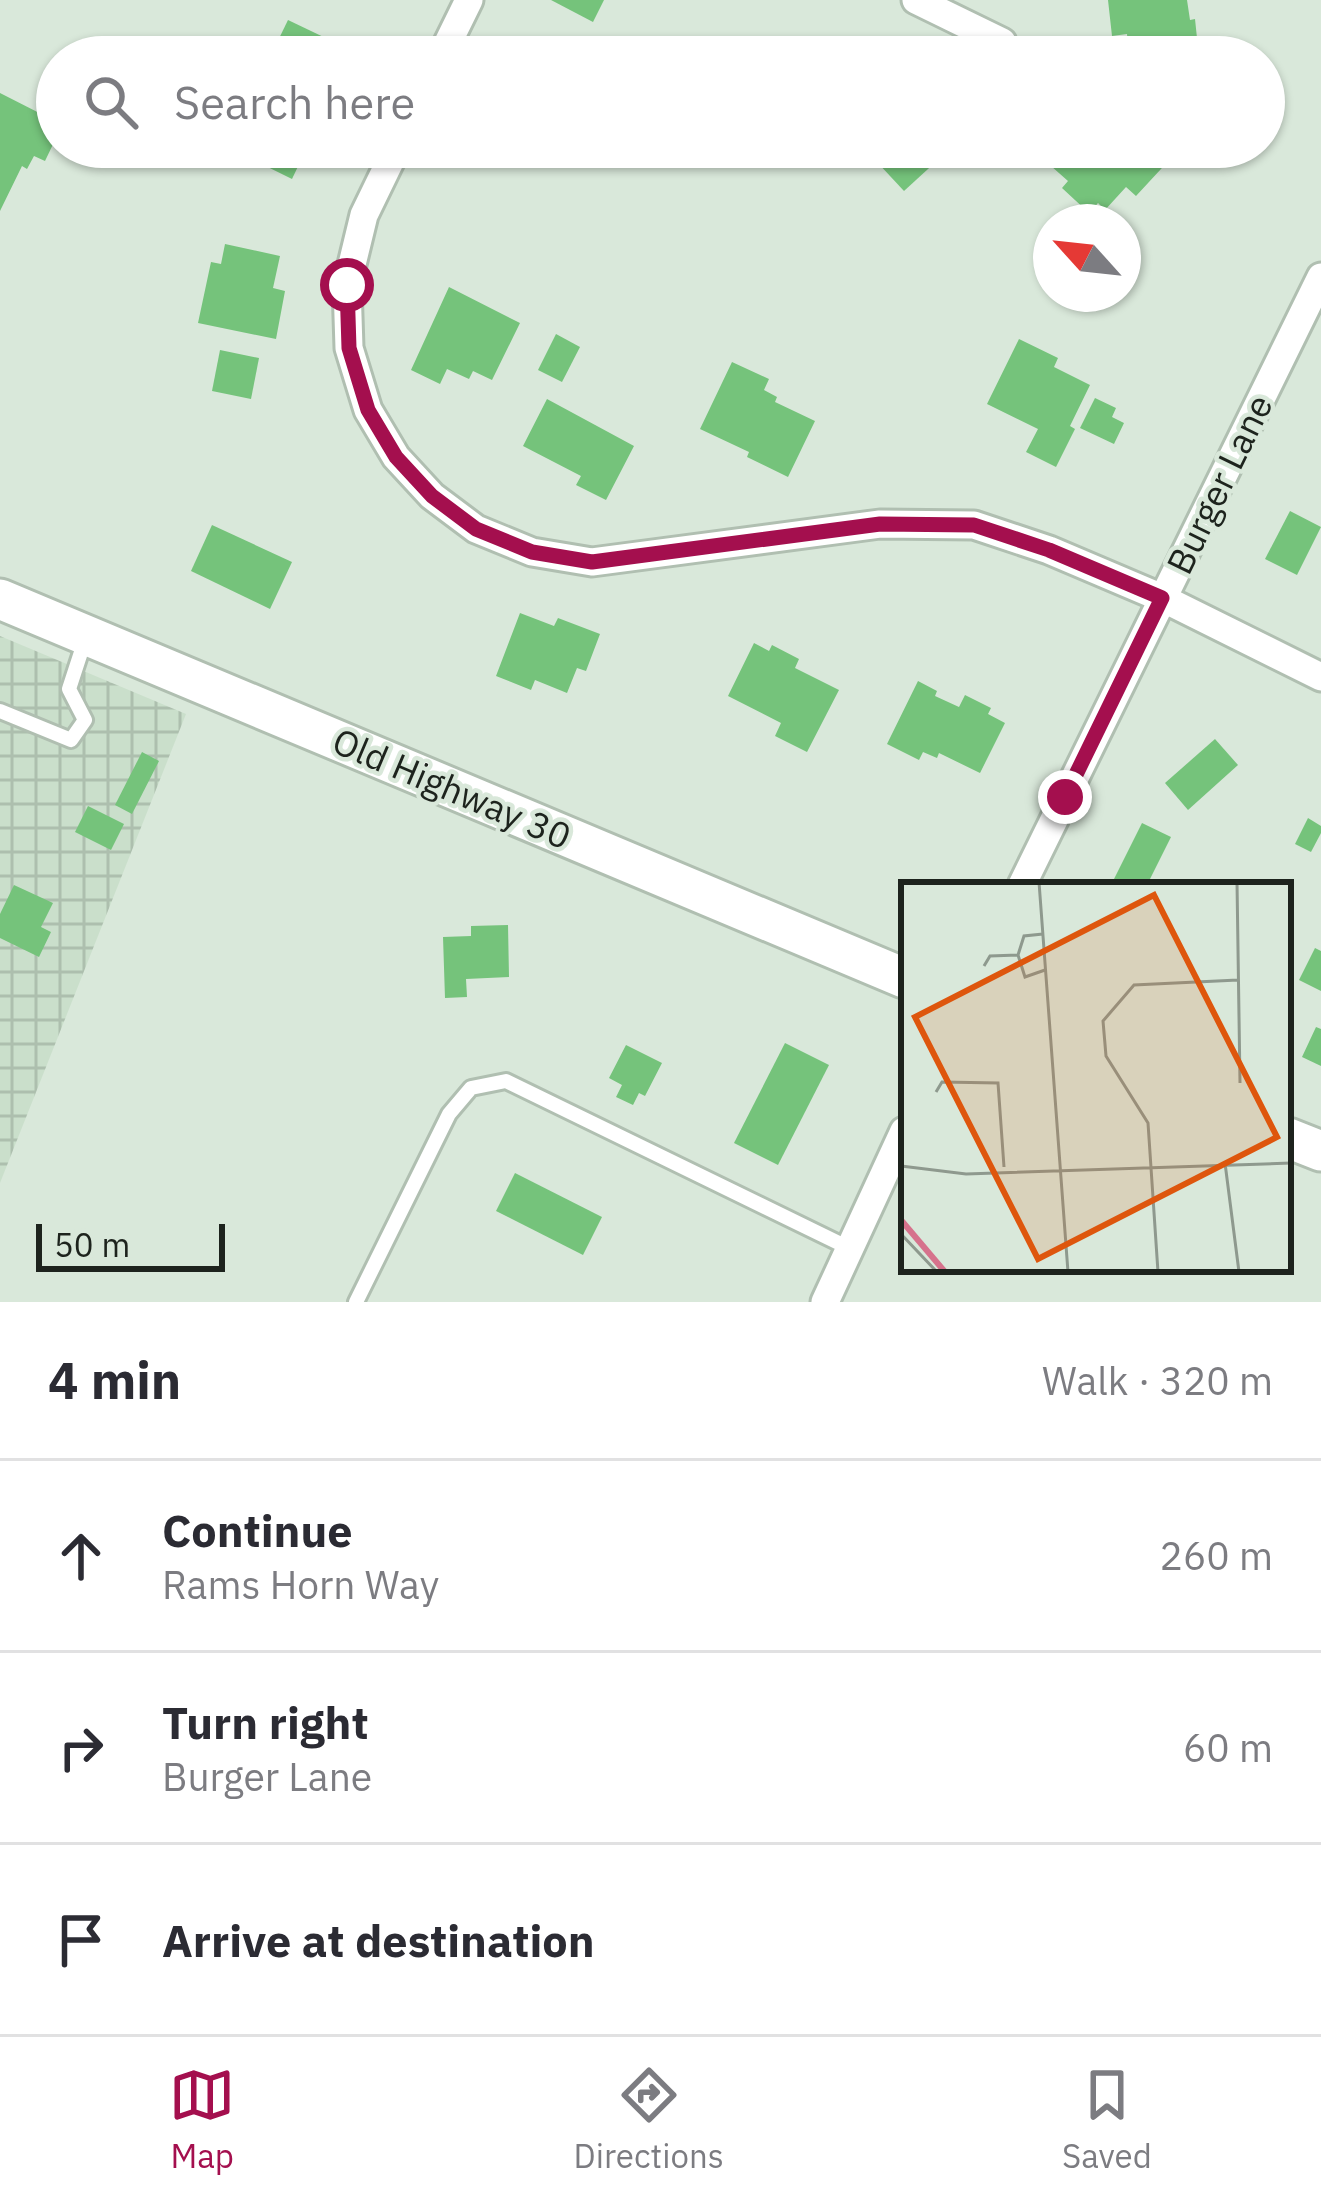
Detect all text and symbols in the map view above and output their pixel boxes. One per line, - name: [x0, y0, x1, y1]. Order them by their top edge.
- search box: [36, 36, 1285, 168]
- icon: search: [78, 69, 144, 135]
- text: Search here: [174, 73, 415, 131]
- north arrow: [1033, 204, 1141, 312]
- route start: [320, 258, 374, 312]
- street label: Burger Lane: [1155, 386, 1283, 582]
- street label: Old Highway 30: [326, 717, 578, 859]
- route end: [1038, 770, 1092, 824]
- inset map: [901, 882, 1291, 1272]
- scale bar: [36, 1218, 225, 1271]
- text: 50 m: [54, 1223, 130, 1266]
- text: 4 min: [48, 1347, 181, 1413]
- text: Walk · 320 m: [1042, 1355, 1273, 1406]
- text: Continue: [162, 1501, 353, 1559]
- icon: ahead: [48, 1523, 114, 1589]
- text: 260 m: [1160, 1530, 1273, 1581]
- text: Rams Horn Way: [162, 1559, 439, 1610]
- text: Turn right: [162, 1693, 369, 1751]
- icon: right: [48, 1715, 114, 1781]
- text: 60 m: [1183, 1722, 1273, 1773]
- text: Burger Lane: [162, 1751, 372, 1802]
- icon: arrive: [48, 1907, 114, 1973]
- text: Arrive at destination: [162, 1911, 595, 1969]
- tab: Map: [169, 2062, 235, 2177]
- tab: Directions: [574, 2062, 724, 2177]
- tab: Saved: [1062, 2062, 1152, 2177]

